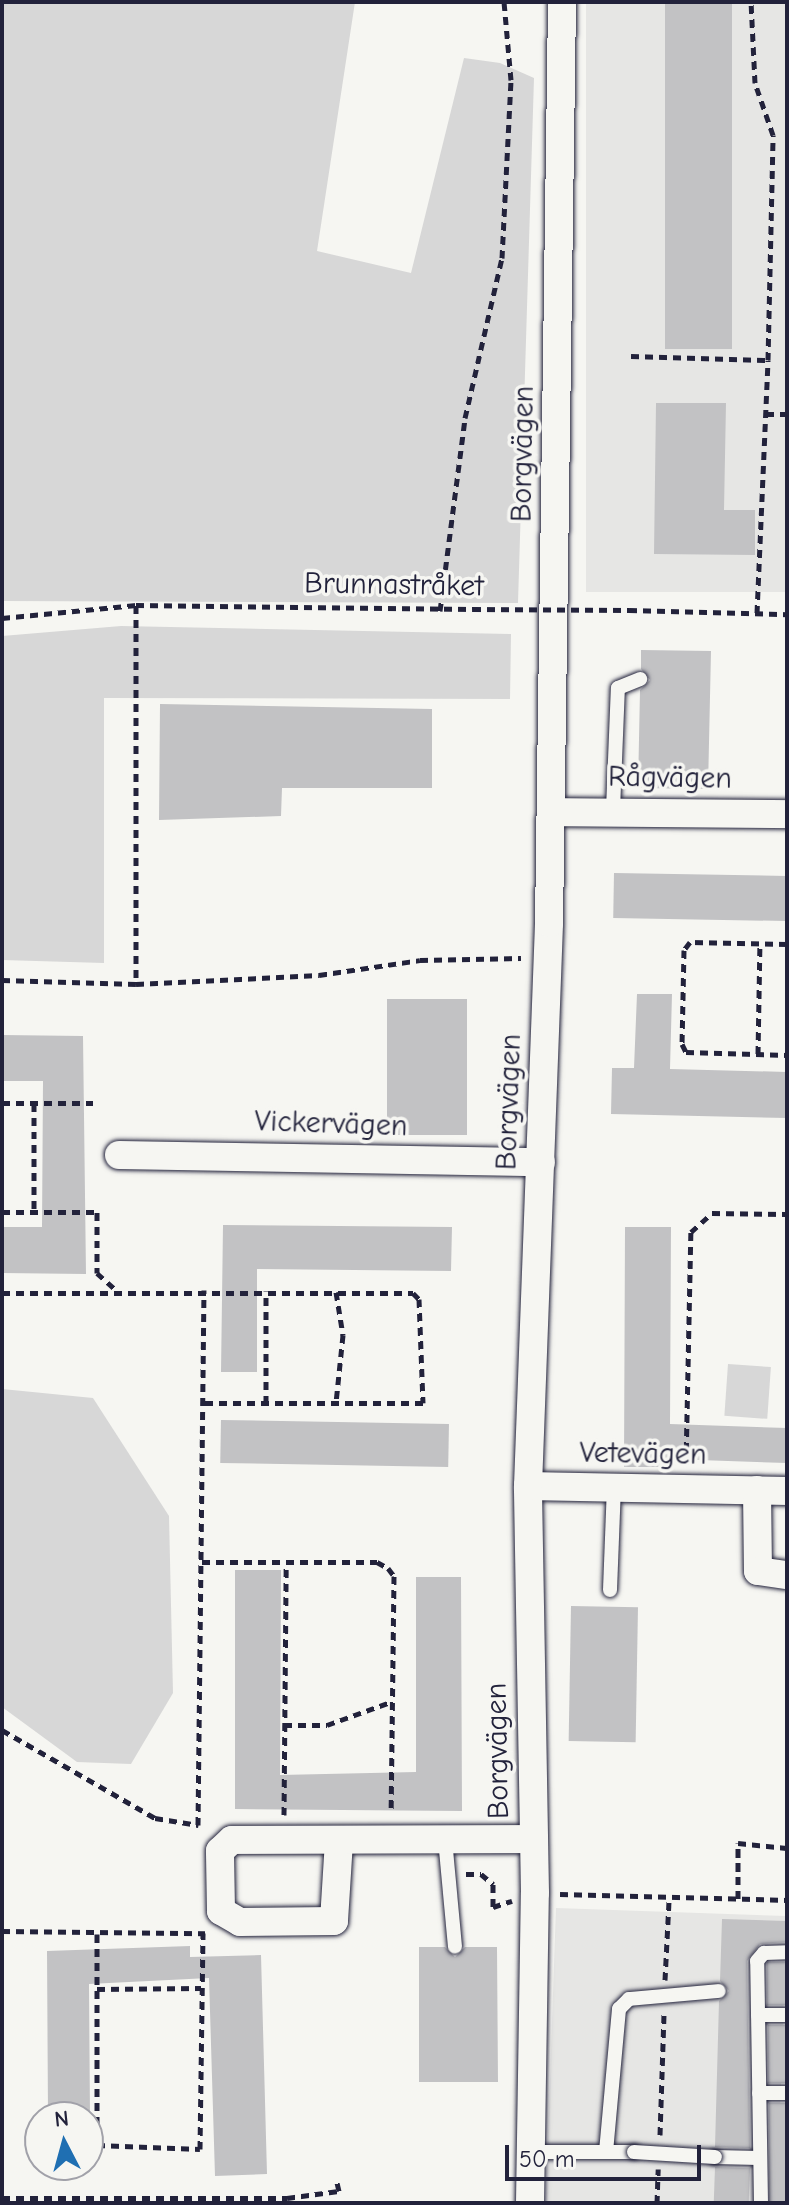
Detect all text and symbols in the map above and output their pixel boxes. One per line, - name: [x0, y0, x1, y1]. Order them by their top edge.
- street label: Borgvägen: [504, 386, 542, 522]
- street label: Brunnastråket: [304, 565, 484, 605]
- street label: Rågvägen: [608, 759, 732, 797]
- street label: Borgvägen: [489, 1033, 529, 1171]
- street label: Vickervägen: [254, 1103, 408, 1145]
- street label: Vetevägen: [579, 1435, 707, 1473]
- street label: Borgvägen: [479, 1683, 517, 1819]
- north arrow: [24, 2101, 104, 2181]
- text: N: [53, 2105, 70, 2133]
- scale bar: [509, 2129, 705, 2179]
- text: 50 m: [519, 2145, 575, 2173]

